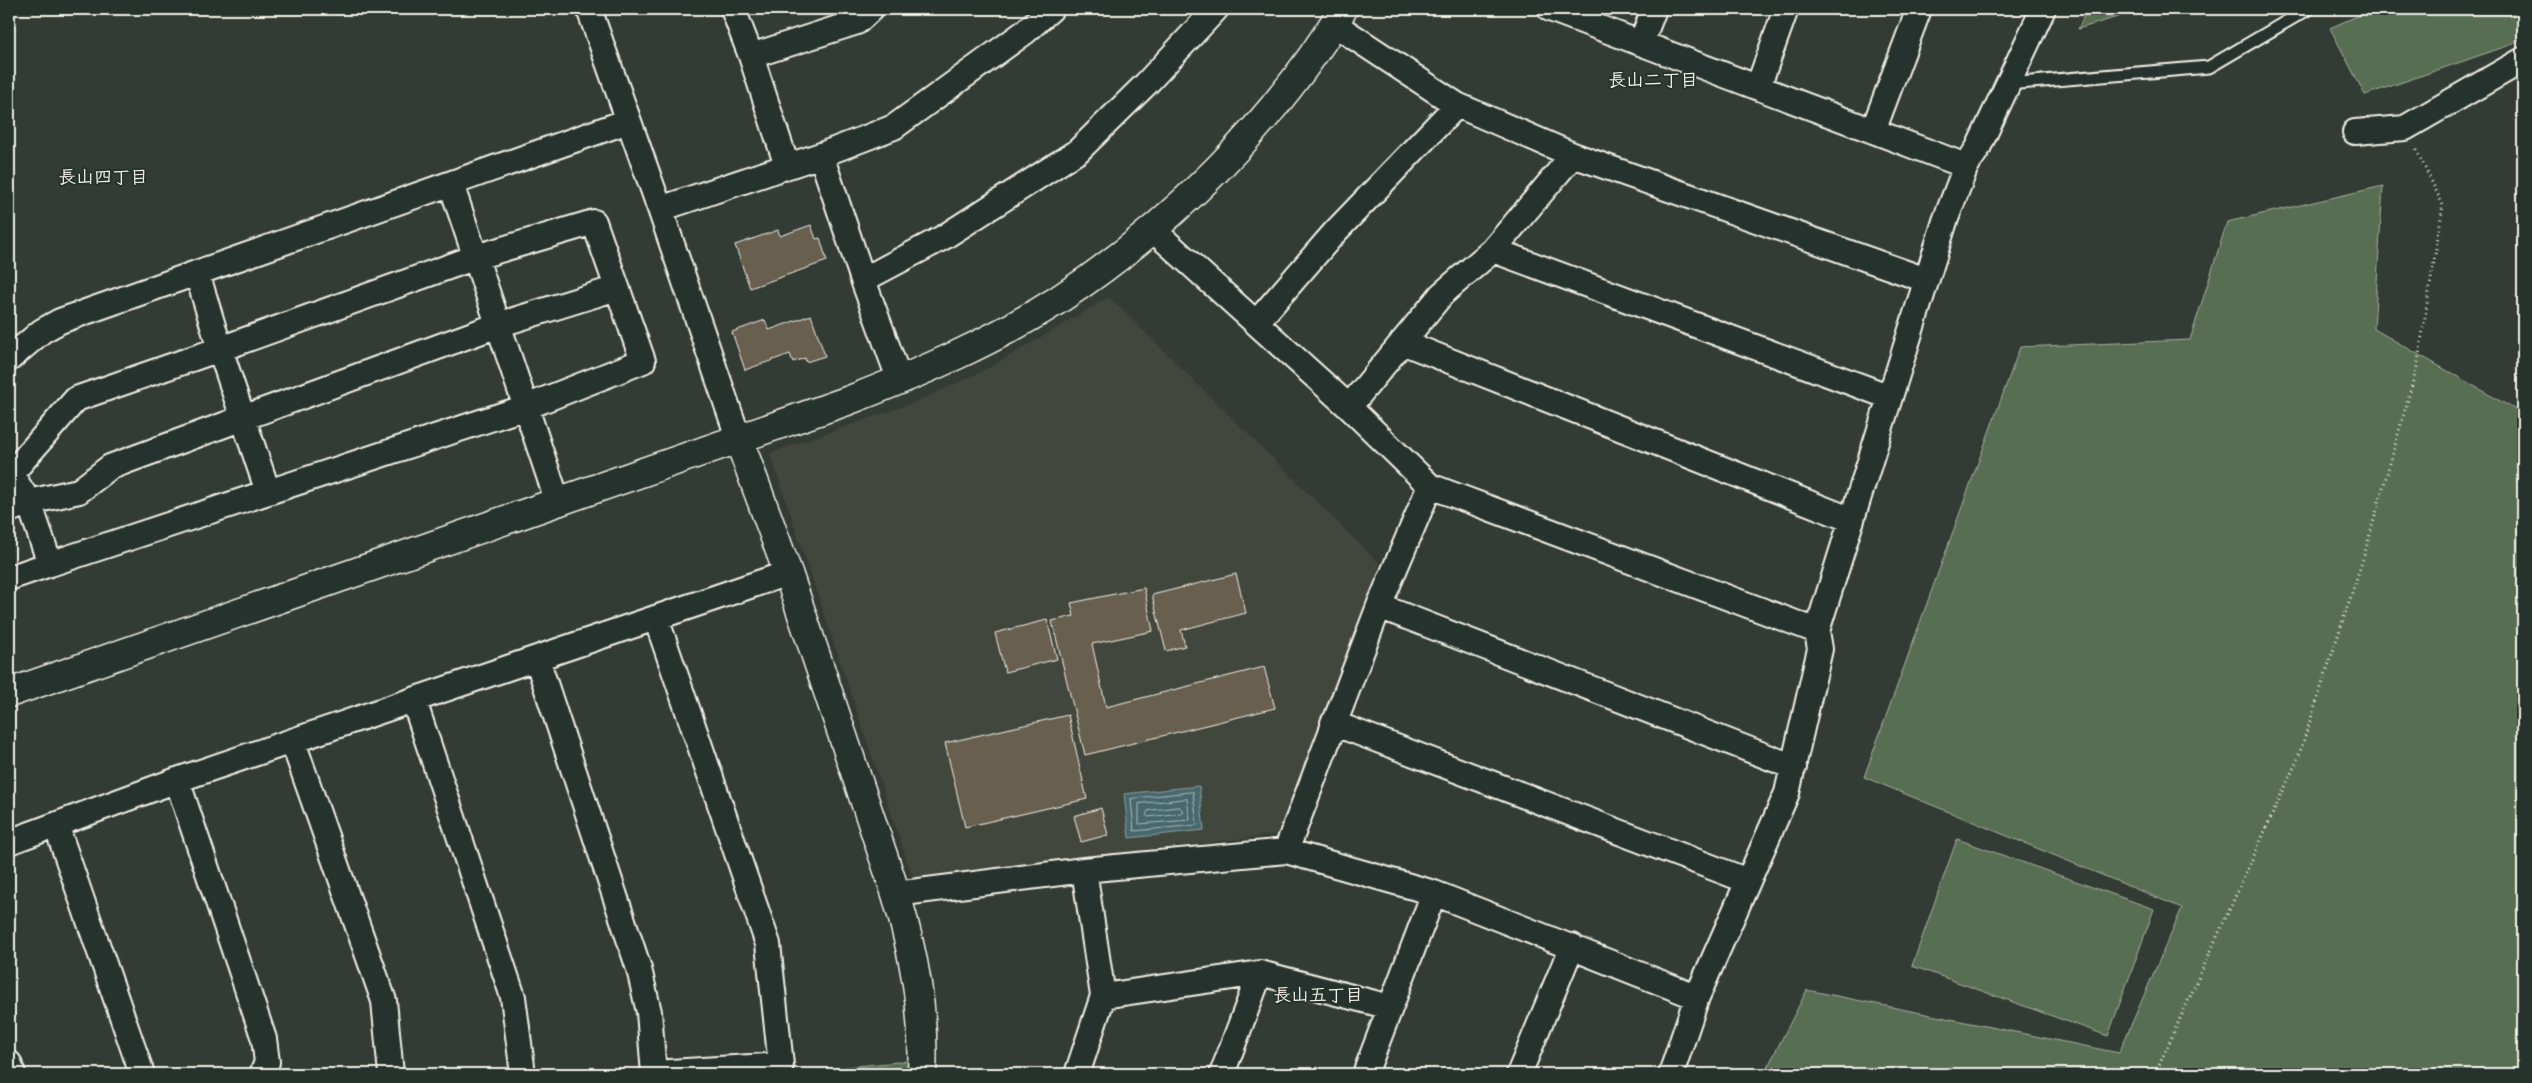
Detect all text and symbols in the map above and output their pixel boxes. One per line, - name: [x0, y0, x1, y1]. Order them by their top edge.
- district label: 長山二丁目: [1608, 69, 1698, 92]
- district label: 長山四丁目: [58, 166, 148, 189]
- district label: 長山五丁目: [1273, 984, 1363, 1007]

